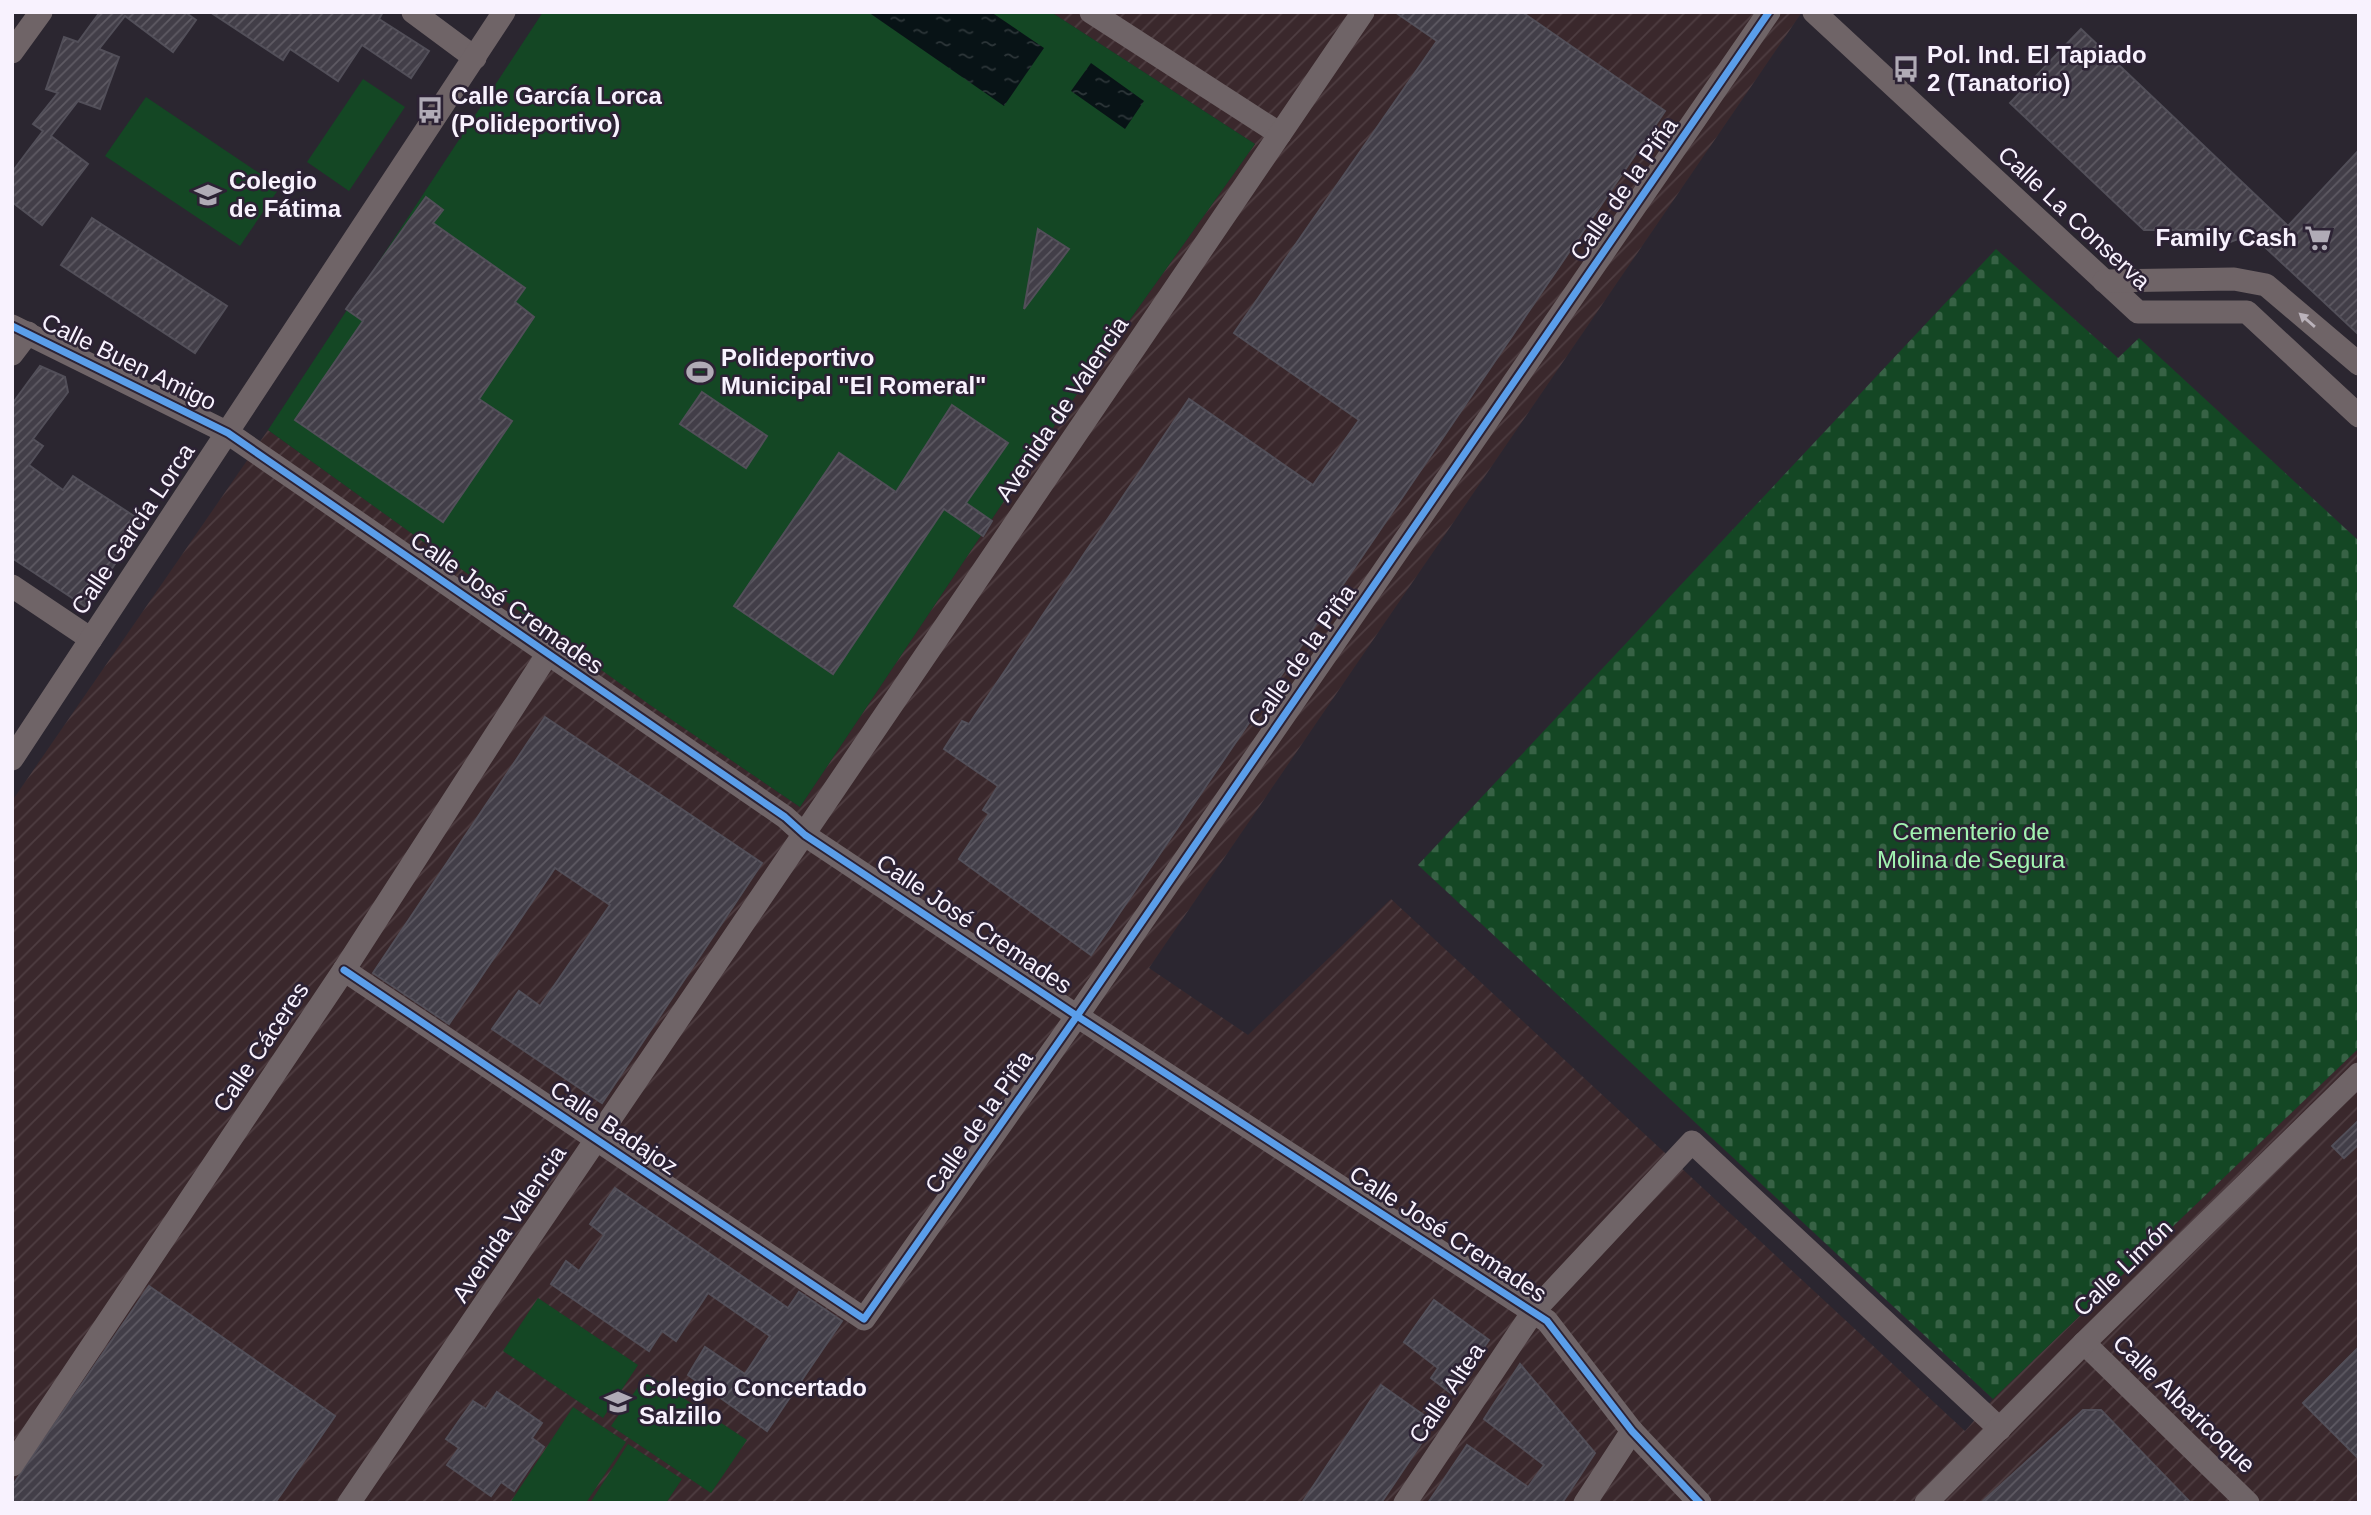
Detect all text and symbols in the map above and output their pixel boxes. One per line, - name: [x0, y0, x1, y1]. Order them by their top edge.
- place label: Pol. Ind. El Tapiado 2 (Tanatorio): [1927, 41, 2147, 96]
- bus stop icon: Pol. Ind. El Tapiado 2 (Tanatorio): [1891, 54, 1921, 84]
- place label: Calle García Lorca (Polideportivo): [451, 82, 662, 137]
- bus stop icon: Calle García Lorca (Polideportivo): [415, 95, 445, 125]
- street label: Calle de la Piña: [1564, 112, 1683, 265]
- street label: Calle La Conserva: [1993, 140, 2156, 295]
- place label: Colegio de Fátima: [229, 167, 342, 222]
- school or university icon: Colegio de Fátima: [193, 180, 223, 210]
- supermarket icon: Family Cash: [2303, 223, 2333, 253]
- place label: Family Cash: [2156, 224, 2297, 251]
- street label: Calle Buen Amigo: [38, 308, 221, 416]
- street label: Avenida de Valencia: [990, 311, 1134, 506]
- one-way arrow: [2298, 312, 2316, 328]
- place label: Polideportivo Municipal "El Romeral": [721, 344, 986, 399]
- sports icon: Polideportivo Municipal "El Romeral": [685, 357, 715, 387]
- street label: Calle García Lorca: [65, 438, 200, 619]
- street label: Calle José Cremades: [406, 526, 609, 679]
- street label: Calle de la Piña: [1242, 579, 1361, 732]
- park label: Cementerio de Molina de Segura: [1877, 818, 2066, 873]
- street label: Calle José Cremades: [872, 848, 1077, 999]
- street label: Calle Cáceres: [207, 977, 314, 1117]
- street label: Calle de la Piña: [919, 1045, 1038, 1198]
- street label: Calle Badajoz: [545, 1075, 683, 1180]
- street label: Avenida Valencia: [446, 1140, 571, 1307]
- street label: Calle José Cremades: [1345, 1160, 1552, 1307]
- street label: Calle Limón: [2068, 1214, 2178, 1321]
- street label: Calle Albaricoque: [2108, 1329, 2261, 1478]
- street label: Calle Altea: [1403, 1337, 1490, 1448]
- place label: Colegio Concertado Salzillo: [639, 1374, 867, 1429]
- school or university icon: Colegio Concertado Salzillo: [603, 1387, 633, 1417]

